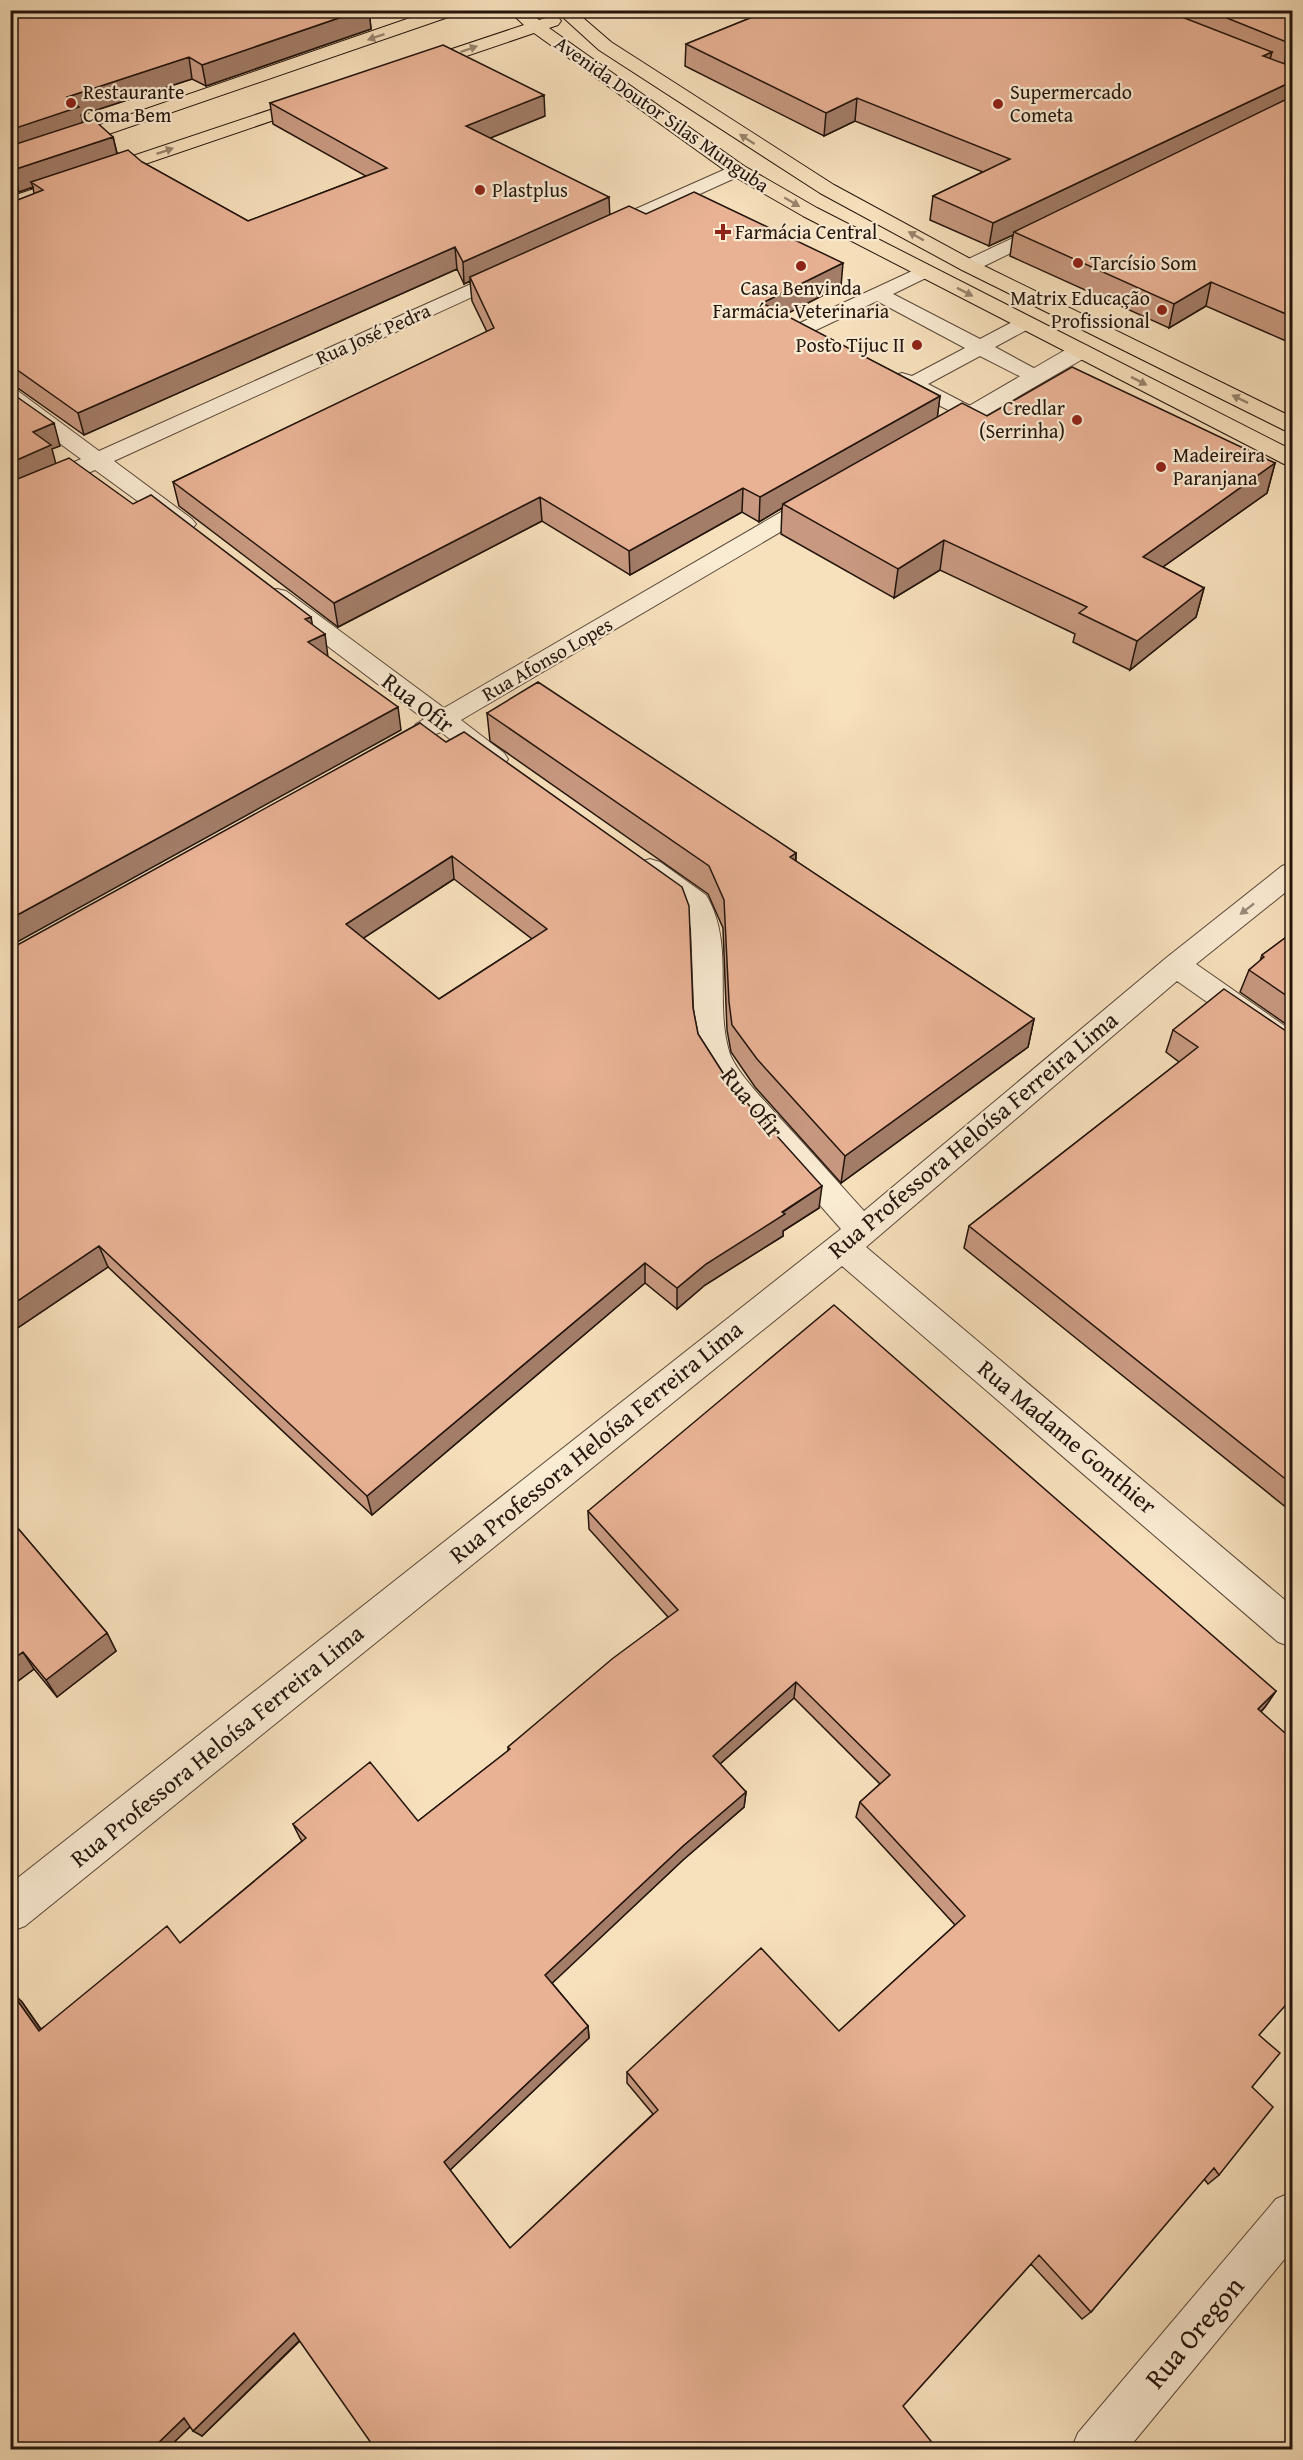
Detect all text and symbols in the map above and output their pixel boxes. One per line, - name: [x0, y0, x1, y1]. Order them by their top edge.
- street label: Avenida Doutor Silas Munguba: [549, 28, 776, 199]
- one-way arrow: [367, 32, 385, 42]
- one-way arrow: [460, 44, 478, 53]
- place label: Restaurante Coma Bem: [83, 77, 184, 129]
- place label: Supermercado Cometa: [1010, 77, 1132, 129]
- marker: Restaurante Coma Bem: [64, 96, 78, 110]
- marker: Supermercado Cometa: [991, 97, 1005, 111]
- one-way arrow: [739, 133, 755, 145]
- one-way arrow: [156, 146, 174, 156]
- place label: Plastplus: [492, 175, 568, 204]
- marker: Plastplus: [473, 183, 487, 197]
- one-way arrow: [784, 197, 801, 207]
- place label: Farmácia Central: [735, 217, 878, 246]
- marker: Farmácia Central: [716, 225, 730, 239]
- one-way arrow: [907, 231, 924, 241]
- place label: Tarcísio Som: [1090, 248, 1197, 277]
- marker: Tarcísio Som: [1071, 256, 1085, 270]
- marker: Casa Benvinda Farmácia Veterinaria: [794, 259, 808, 273]
- place label: Casa Benvinda Farmácia Veterinaria: [713, 273, 890, 325]
- place label: Matrix Educação Profissional: [1010, 283, 1150, 335]
- one-way arrow: [957, 287, 974, 297]
- street label: Rua José Pedra: [311, 295, 435, 372]
- marker: Matrix Educação Profissional: [1155, 303, 1169, 317]
- place label: Posto Tijuc II: [796, 330, 905, 359]
- marker: Posto Tijuc II: [910, 338, 924, 352]
- one-way arrow: [1130, 376, 1147, 386]
- place label: Credlar (Serrinha): [979, 393, 1065, 445]
- one-way arrow: [1231, 394, 1249, 404]
- marker: Credlar (Serrinha): [1070, 413, 1084, 427]
- place label: Madeireira Paranjana: [1173, 440, 1266, 492]
- marker: Madeireira Paranjana: [1154, 460, 1168, 474]
- street label: Rua Afonso Lopes: [476, 609, 618, 708]
- street label: Rua Ofir: [375, 664, 462, 741]
- one-way arrow: [1239, 903, 1254, 915]
- street label: Rua Professora Heloísa Ferreira Lima: [820, 1002, 1126, 1267]
- street label: Rua Ofir: [713, 1060, 792, 1146]
- street label: Rua Professora Heloísa Ferreira Lima: [441, 1312, 751, 1571]
- street label: Rua Madame Gonthier: [970, 1351, 1165, 1522]
- street label: Rua Professora Heloísa Ferreira Lima: [62, 1616, 372, 1875]
- street label: Rua Oregon: [1134, 2266, 1253, 2397]

